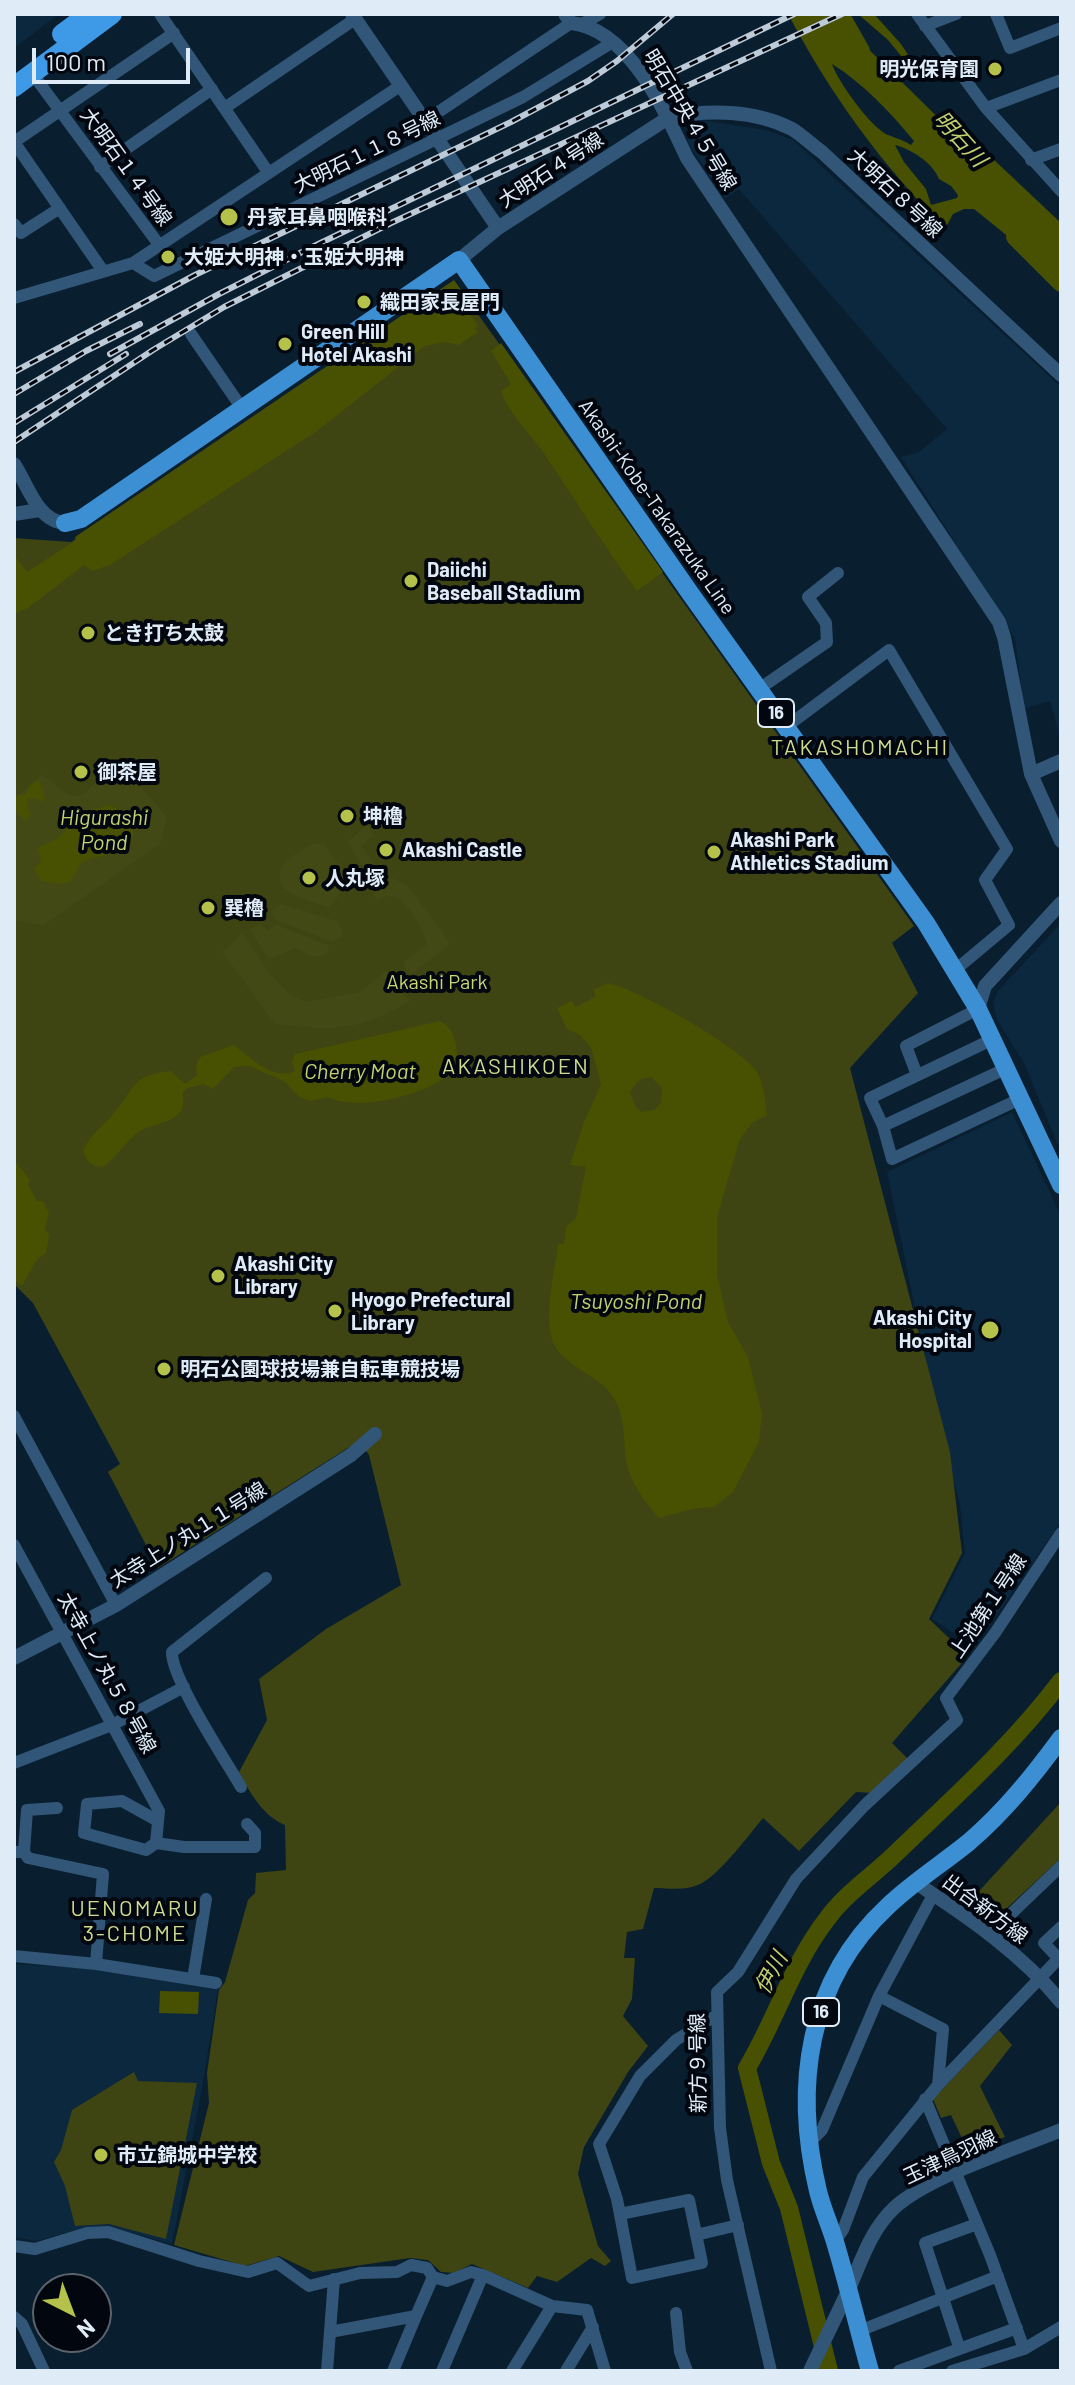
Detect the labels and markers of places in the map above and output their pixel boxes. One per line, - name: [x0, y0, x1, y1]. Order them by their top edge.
- place label: 明光保育園: [879, 57, 979, 81]
- marker: 明光保育園: [986, 60, 1004, 78]
- place label: 丹家耳鼻咽喉科: [247, 205, 387, 229]
- marker: 丹家耳鼻咽喉科: [218, 206, 240, 228]
- place label: 大姫大明神・玉姫大明神: [184, 245, 404, 269]
- marker: 大姫大明神・玉姫大明神: [159, 248, 177, 266]
- place label: 織田家長屋門: [380, 290, 500, 314]
- marker: 織田家長屋門: [355, 293, 373, 311]
- place label: Green Hill Hotel Akashi: [301, 320, 412, 367]
- marker: Green Hill Hotel Akashi: [276, 335, 294, 353]
- place label: Daiichi Baseball Stadium: [427, 558, 581, 605]
- marker: Daiichi Baseball Stadium: [402, 572, 420, 590]
- place label: とき打ち太鼓: [104, 621, 224, 645]
- marker: とき打ち太鼓: [79, 624, 97, 642]
- place label: 御茶屋: [97, 760, 157, 784]
- marker: 御茶屋: [72, 763, 90, 781]
- place label: 坤櫓: [363, 804, 403, 828]
- marker: 坤櫓: [338, 807, 356, 825]
- place label: Akashi Park Athletics Stadium: [730, 828, 888, 875]
- place label: Akashi Castle: [402, 838, 522, 862]
- marker: Akashi Castle: [377, 841, 395, 859]
- marker: Akashi Park Athletics Stadium: [705, 843, 723, 861]
- place label: 人丸塚: [325, 866, 385, 890]
- marker: 人丸塚: [300, 869, 318, 887]
- place label: 巽櫓: [224, 896, 264, 920]
- marker: 巽櫓: [199, 899, 217, 917]
- place label: Akashi City Library: [234, 1252, 333, 1299]
- marker: Akashi City Library: [209, 1267, 227, 1285]
- place label: Hyogo Prefectural Library: [351, 1288, 511, 1335]
- marker: Hyogo Prefectural Library: [326, 1302, 344, 1320]
- place label: Akashi City Hospital: [873, 1306, 972, 1353]
- marker: Akashi City Hospital: [979, 1319, 1001, 1341]
- place label: 明石公園球技場兼自転車競技場: [180, 1357, 460, 1381]
- marker: 明石公園球技場兼自転車競技場: [155, 1360, 173, 1378]
- place label: 市立錦城中学校: [117, 2143, 257, 2167]
- marker: 市立錦城中学校: [92, 2146, 110, 2164]

